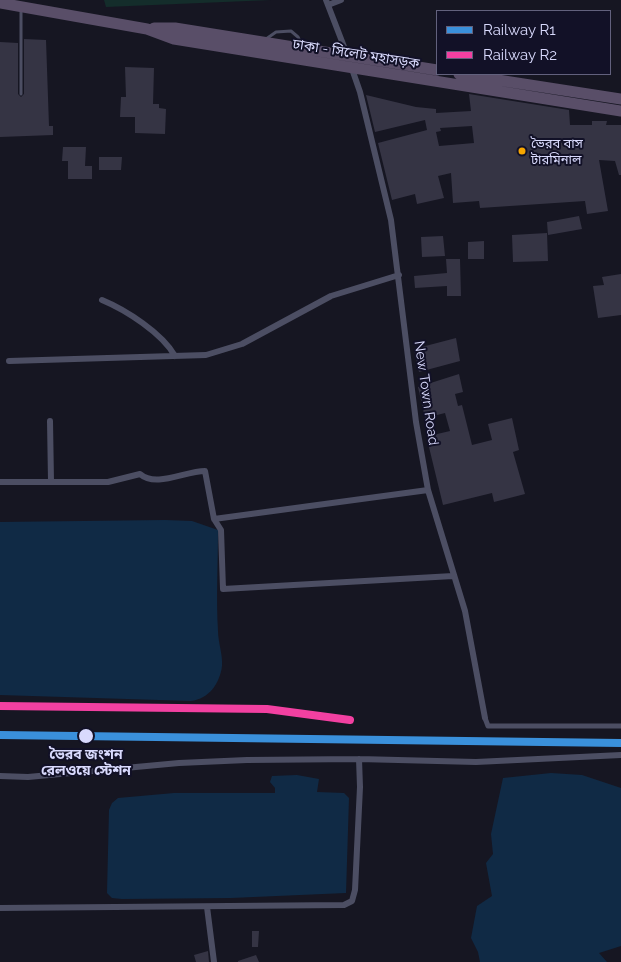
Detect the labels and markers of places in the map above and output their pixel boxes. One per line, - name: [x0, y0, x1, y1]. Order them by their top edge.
- place label: ভৈরব বাস টারমিনাল: [531, 136, 583, 167]
- marker: ভৈরব বাস টারমিনাল: [517, 146, 527, 156]
- marker: ভৈরব জংশন রেলওয়ে স্টেশন: [77, 727, 95, 745]
- place label: ভৈরব জংশন রেলওয়ে স্টেশন: [41, 747, 131, 780]

